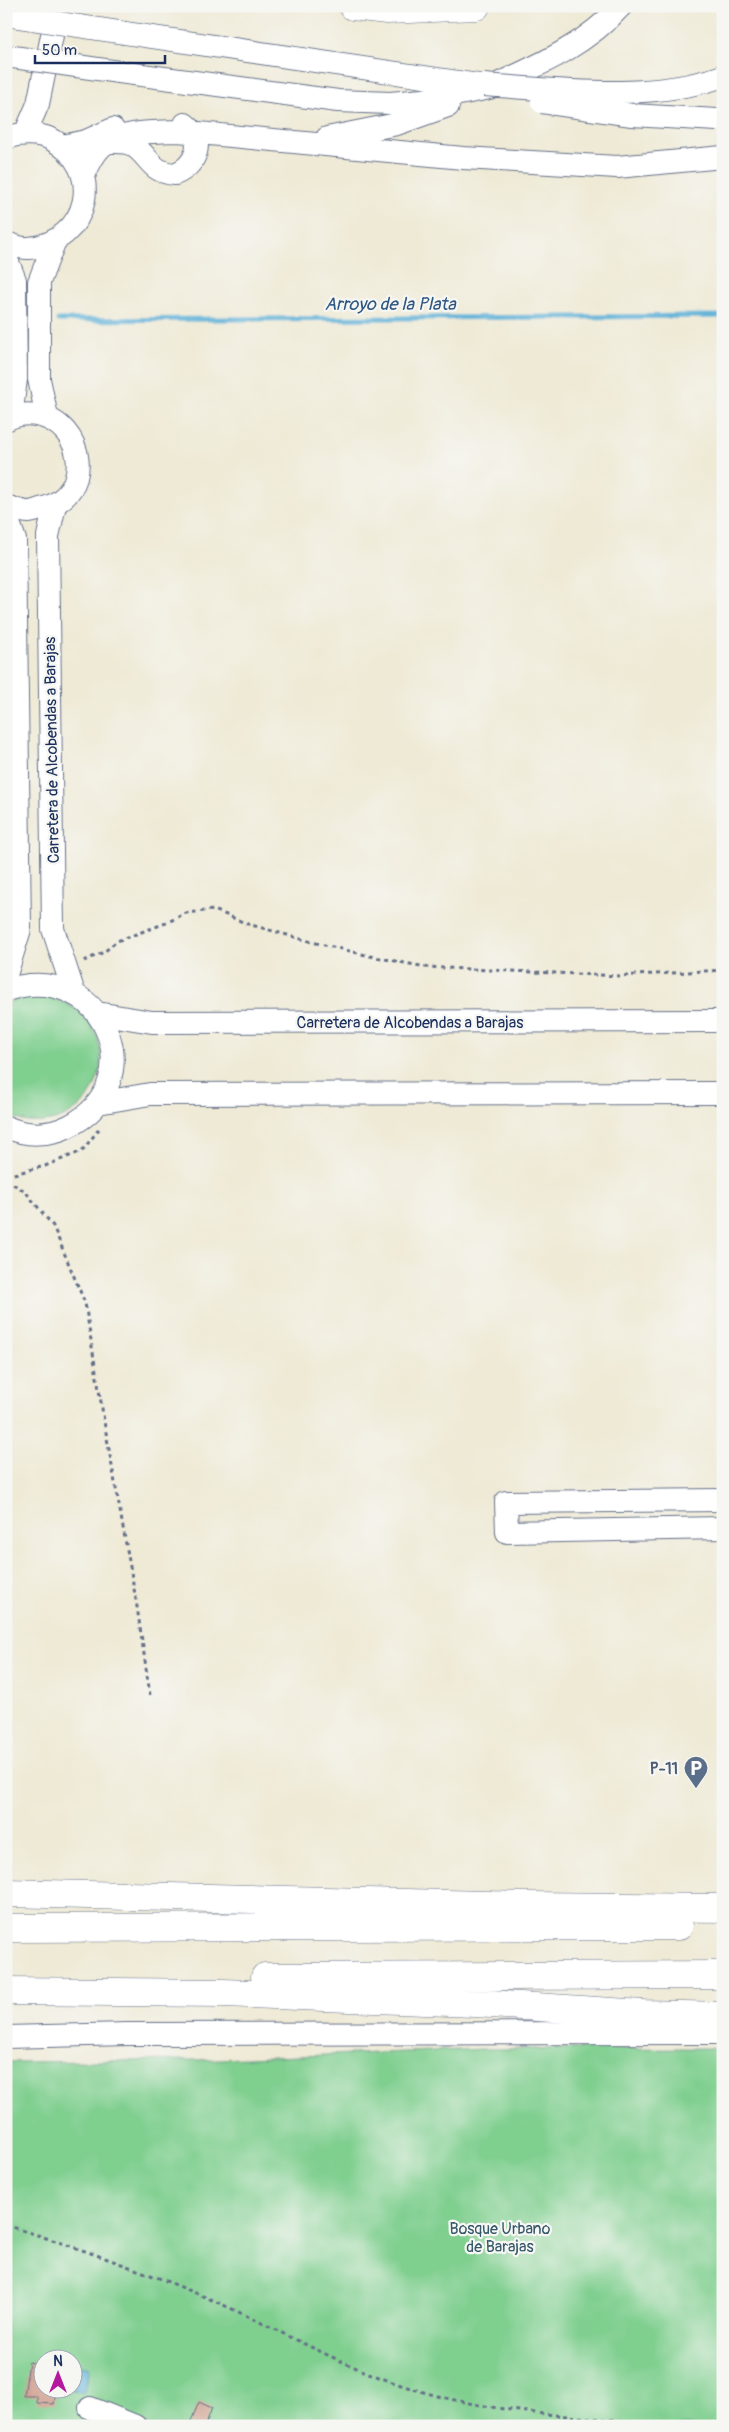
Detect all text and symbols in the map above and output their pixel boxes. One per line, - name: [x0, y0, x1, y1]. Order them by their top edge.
- scale bar: [35, 32, 165, 64]
- text: 50 m: [42, 41, 77, 60]
- water label: Arroyo de la Plata: [324, 293, 457, 316]
- street label: Carretera de Alcobendas a Barajas: [40, 636, 64, 864]
- street label: Carretera de Alcobendas a Barajas: [297, 1013, 523, 1033]
- parking icon: P-11: [683, 1755, 709, 1789]
- place label: P-11: [650, 1759, 678, 1779]
- park label: Bosque Urbano de Barajas: [450, 2219, 551, 2257]
- north arrow: [32, 2350, 82, 2400]
- text: N: [53, 2353, 63, 2370]

